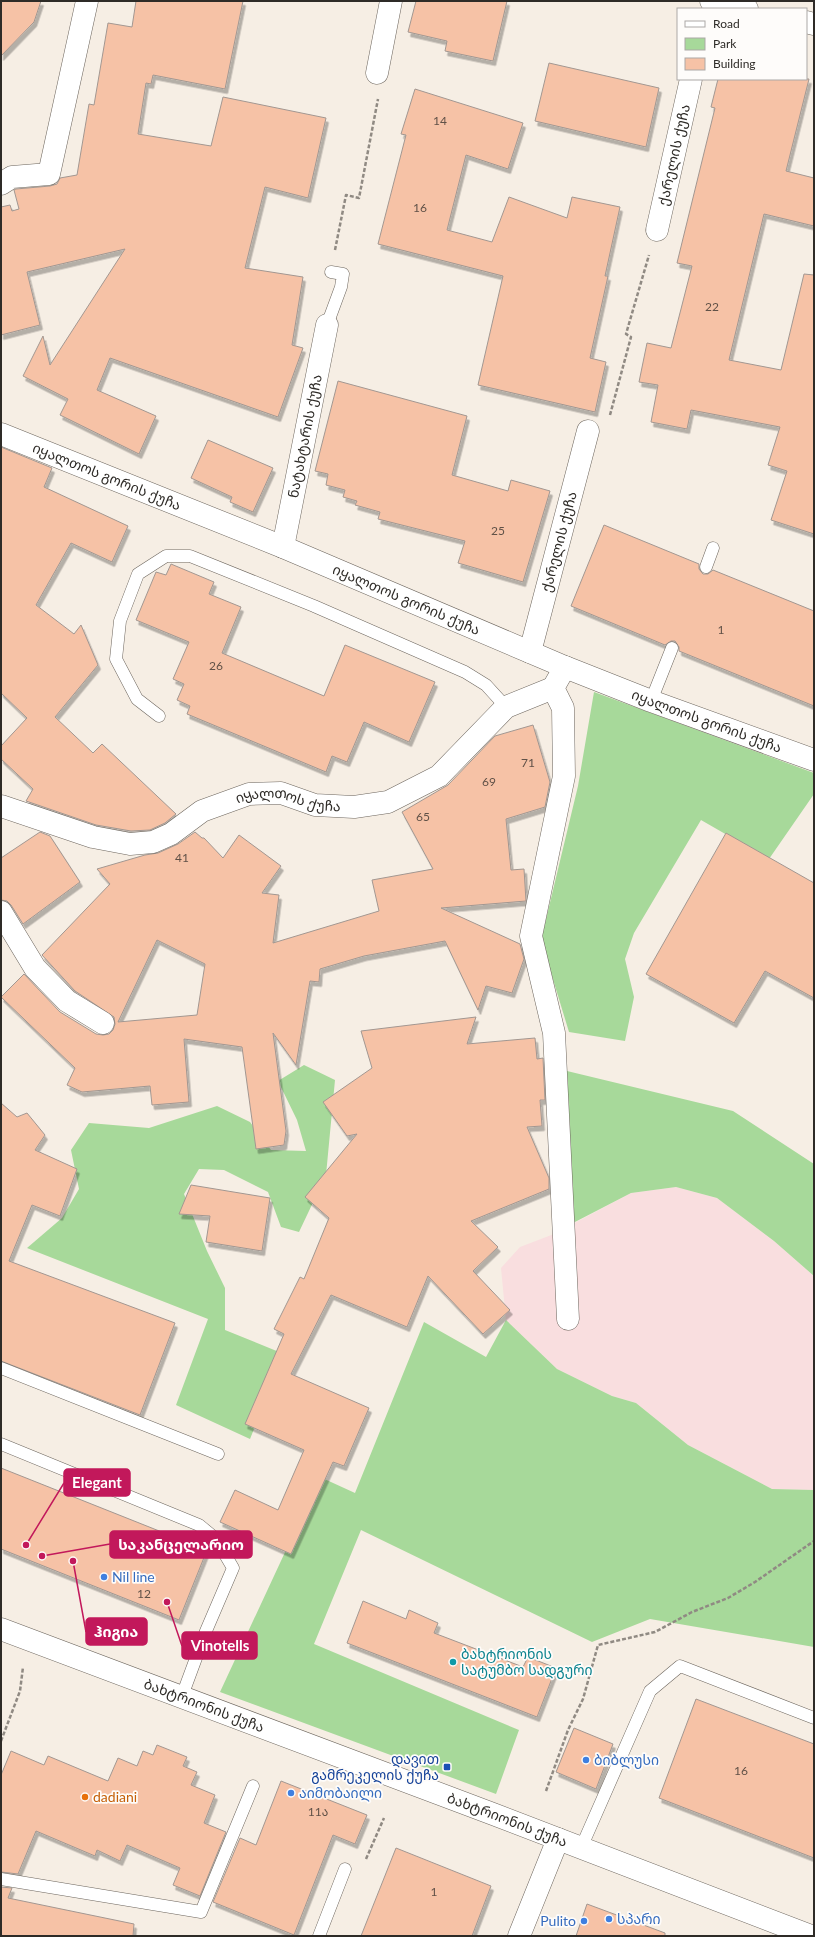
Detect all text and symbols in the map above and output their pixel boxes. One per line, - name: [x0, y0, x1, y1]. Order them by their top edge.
- legend: [677, 8, 807, 80]
- text: Road: [713, 16, 740, 31]
- text: Park: [713, 36, 737, 51]
- text: Building: [713, 56, 756, 71]
- street label: ქარელის ქუჩა: [654, 102, 693, 207]
- house number: 14: [433, 113, 447, 128]
- house number: 16: [413, 200, 427, 215]
- house number: 22: [705, 299, 719, 314]
- street label: ნატახტარის ქუჩა: [284, 373, 325, 499]
- street label: იყალთოს გორის ქუჩა: [30, 439, 184, 513]
- street label: ქარელის ქუჩა: [537, 489, 580, 594]
- house number: 25: [491, 523, 505, 538]
- street label: იყალთოს გორის ქუჩა: [330, 560, 483, 638]
- house number: 1: [718, 622, 725, 637]
- house number: 26: [209, 658, 223, 673]
- street label: იყალთოს გორის ქუჩა: [629, 685, 784, 756]
- house number: 71: [521, 755, 535, 770]
- house number: 69: [482, 774, 496, 789]
- street label: იყალთოს ქუჩა: [233, 784, 341, 814]
- house number: 65: [416, 809, 430, 824]
- house number: 41: [175, 850, 189, 865]
- callout: Elegant: [64, 1469, 130, 1496]
- text: Elegant: [72, 1473, 122, 1491]
- callout: საკანცელარიო: [110, 1531, 252, 1558]
- text: საკანცელარიო: [118, 1535, 244, 1554]
- place label: Nil line: [112, 1568, 155, 1585]
- marker: Nil line: [99, 1572, 109, 1582]
- house number: 12: [137, 1586, 151, 1601]
- callout: ჰიგია: [86, 1618, 147, 1645]
- text: ჰიგია: [94, 1622, 138, 1641]
- callout: Vinotells: [182, 1632, 257, 1659]
- text: Vinotells: [190, 1636, 250, 1654]
- place label: ბახტრიონის სატუმბო სადგური: [461, 1645, 592, 1679]
- marker: ბახტრიონის სატუმბო სადგური: [448, 1657, 458, 1667]
- street label: ბახტრიონის ქუჩა: [142, 1675, 267, 1735]
- place label: დავით გამრეკელის ქუჩა: [311, 1750, 439, 1784]
- place label: ბიბლუსი: [594, 1751, 659, 1769]
- marker: ბიბლუსი: [581, 1755, 591, 1765]
- marker: დავით გამრეკელის ქუჩა: [442, 1762, 452, 1772]
- house number: 16: [734, 1763, 748, 1778]
- place label: აიმობაილი: [299, 1784, 382, 1802]
- place label: dadiani: [93, 1788, 137, 1805]
- marker: აიმობაილი: [286, 1788, 296, 1798]
- street label: ბახტრიონის ქუჩა: [445, 1789, 570, 1850]
- marker: dadiani: [80, 1792, 90, 1802]
- house number: 11ა: [308, 1804, 328, 1819]
- house number: 1: [431, 1884, 438, 1899]
- place label: სპარი: [617, 1910, 660, 1927]
- place label: Pulito: [540, 1912, 576, 1929]
- marker: სპარი: [604, 1914, 614, 1924]
- marker: Pulito: [579, 1916, 589, 1926]

